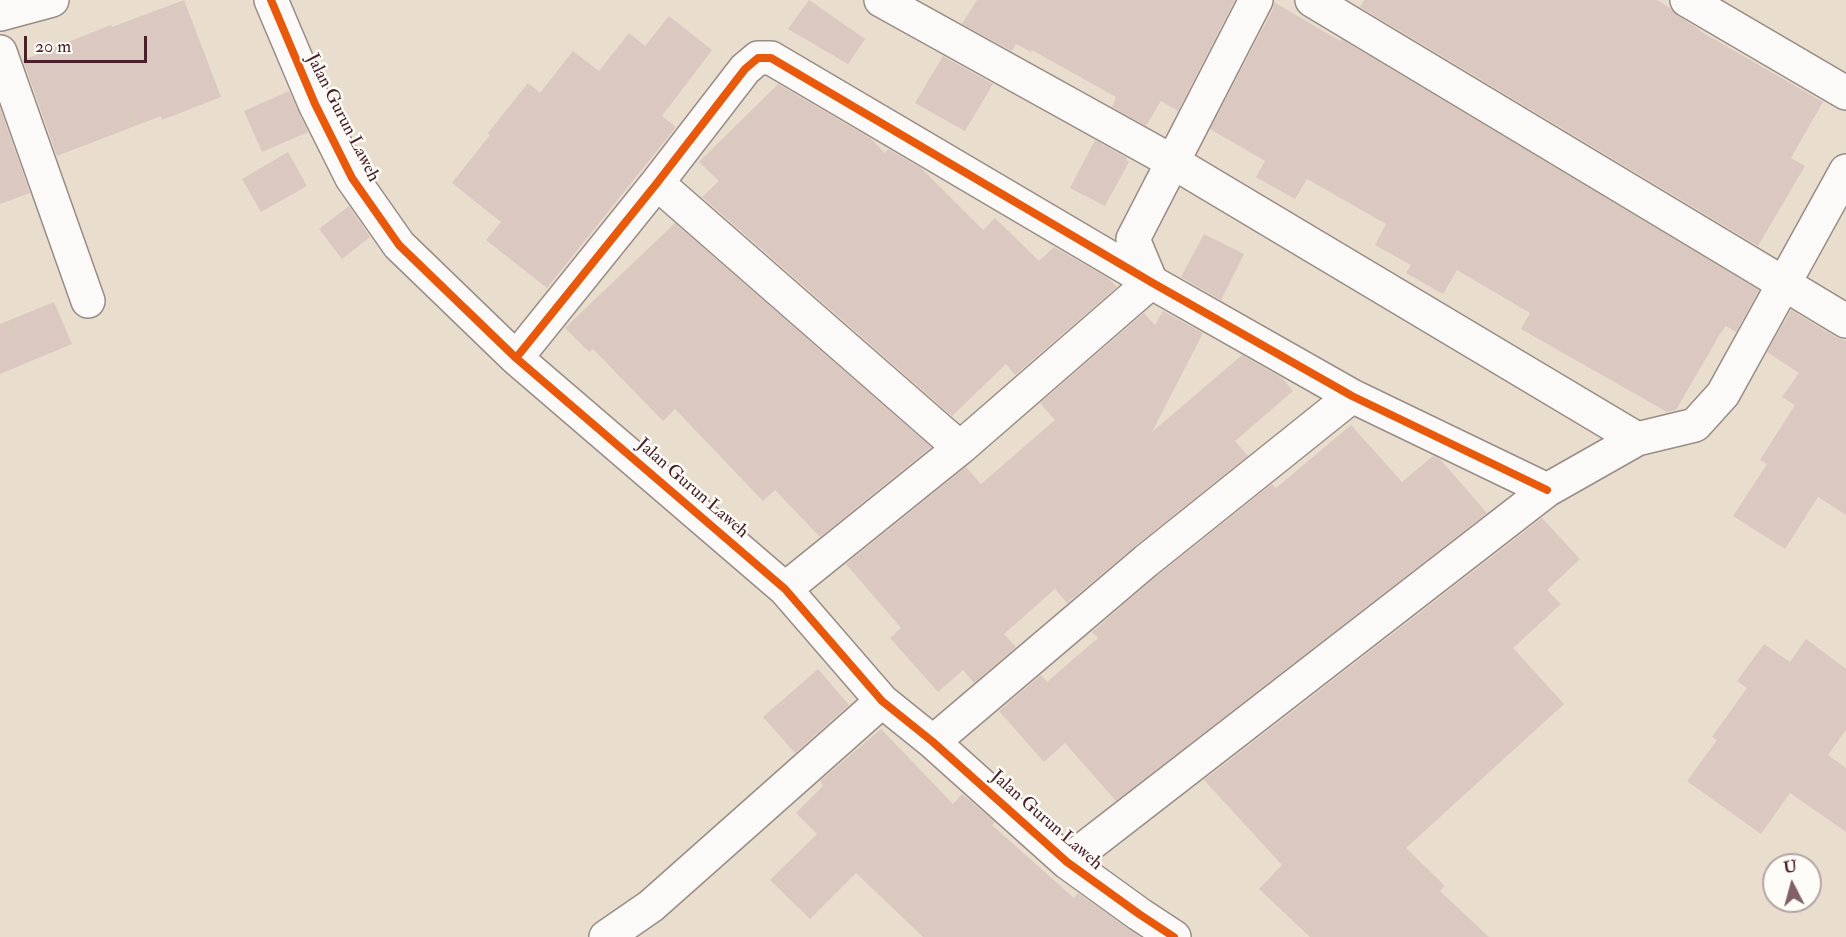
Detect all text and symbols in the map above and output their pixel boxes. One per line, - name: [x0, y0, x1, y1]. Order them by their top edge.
- scale bar: [27, 24, 150, 62]
- text: 20 m: [35, 35, 71, 58]
- street label: Jalan Gurun Laweh: [300, 50, 384, 186]
- street label: Jalan Gurun Laweh: [632, 435, 752, 543]
- street label: Jalan Gurun Laweh: [986, 767, 1106, 875]
- north arrow: [1762, 853, 1822, 913]
- text: U: [1783, 856, 1798, 878]

